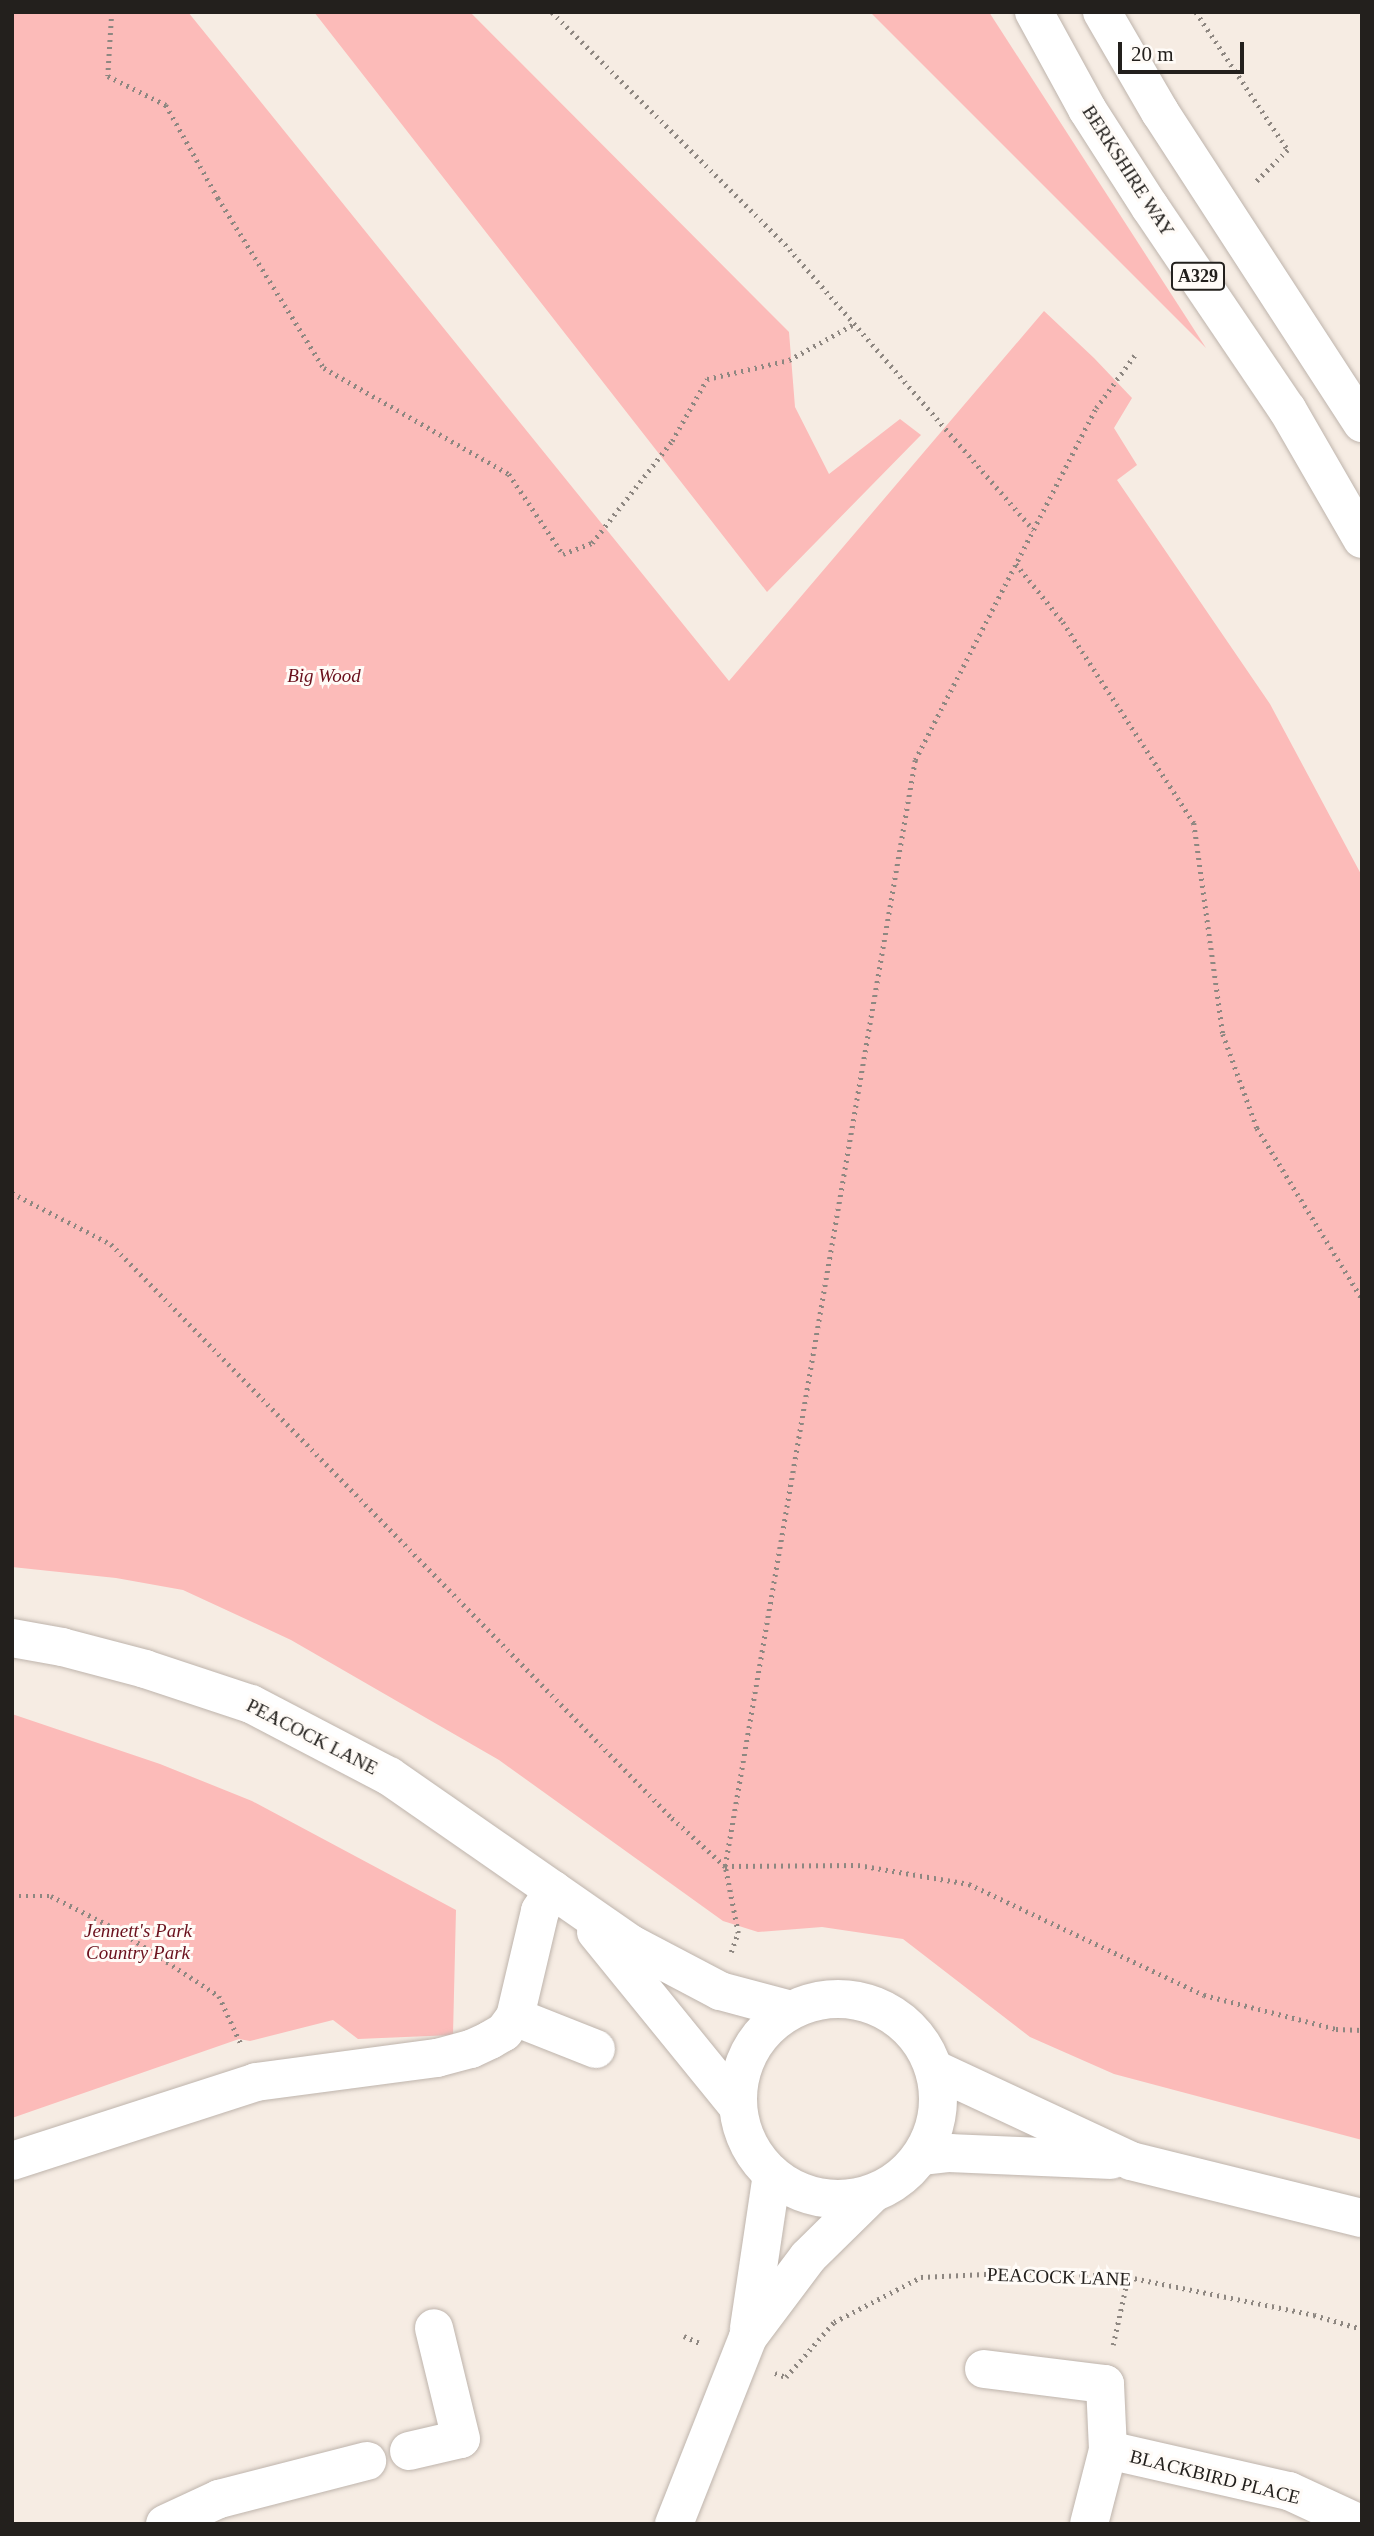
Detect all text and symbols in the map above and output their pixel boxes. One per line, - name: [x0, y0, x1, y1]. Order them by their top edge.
- scale bar: [1122, 28, 1248, 72]
- text: 20 m: [1131, 42, 1174, 66]
- street label: BERKSHIRE WAY: [1077, 101, 1179, 241]
- road number: A329: [1170, 262, 1226, 290]
- park label: Big Wood: [287, 665, 361, 687]
- street label: PEACOCK LANE: [243, 1694, 381, 1780]
- park label: Jennett's Park Country Park: [84, 1920, 192, 1964]
- street label: PEACOCK LANE: [987, 2263, 1131, 2291]
- street label: BLACKBIRD PLACE: [1127, 2445, 1303, 2509]

